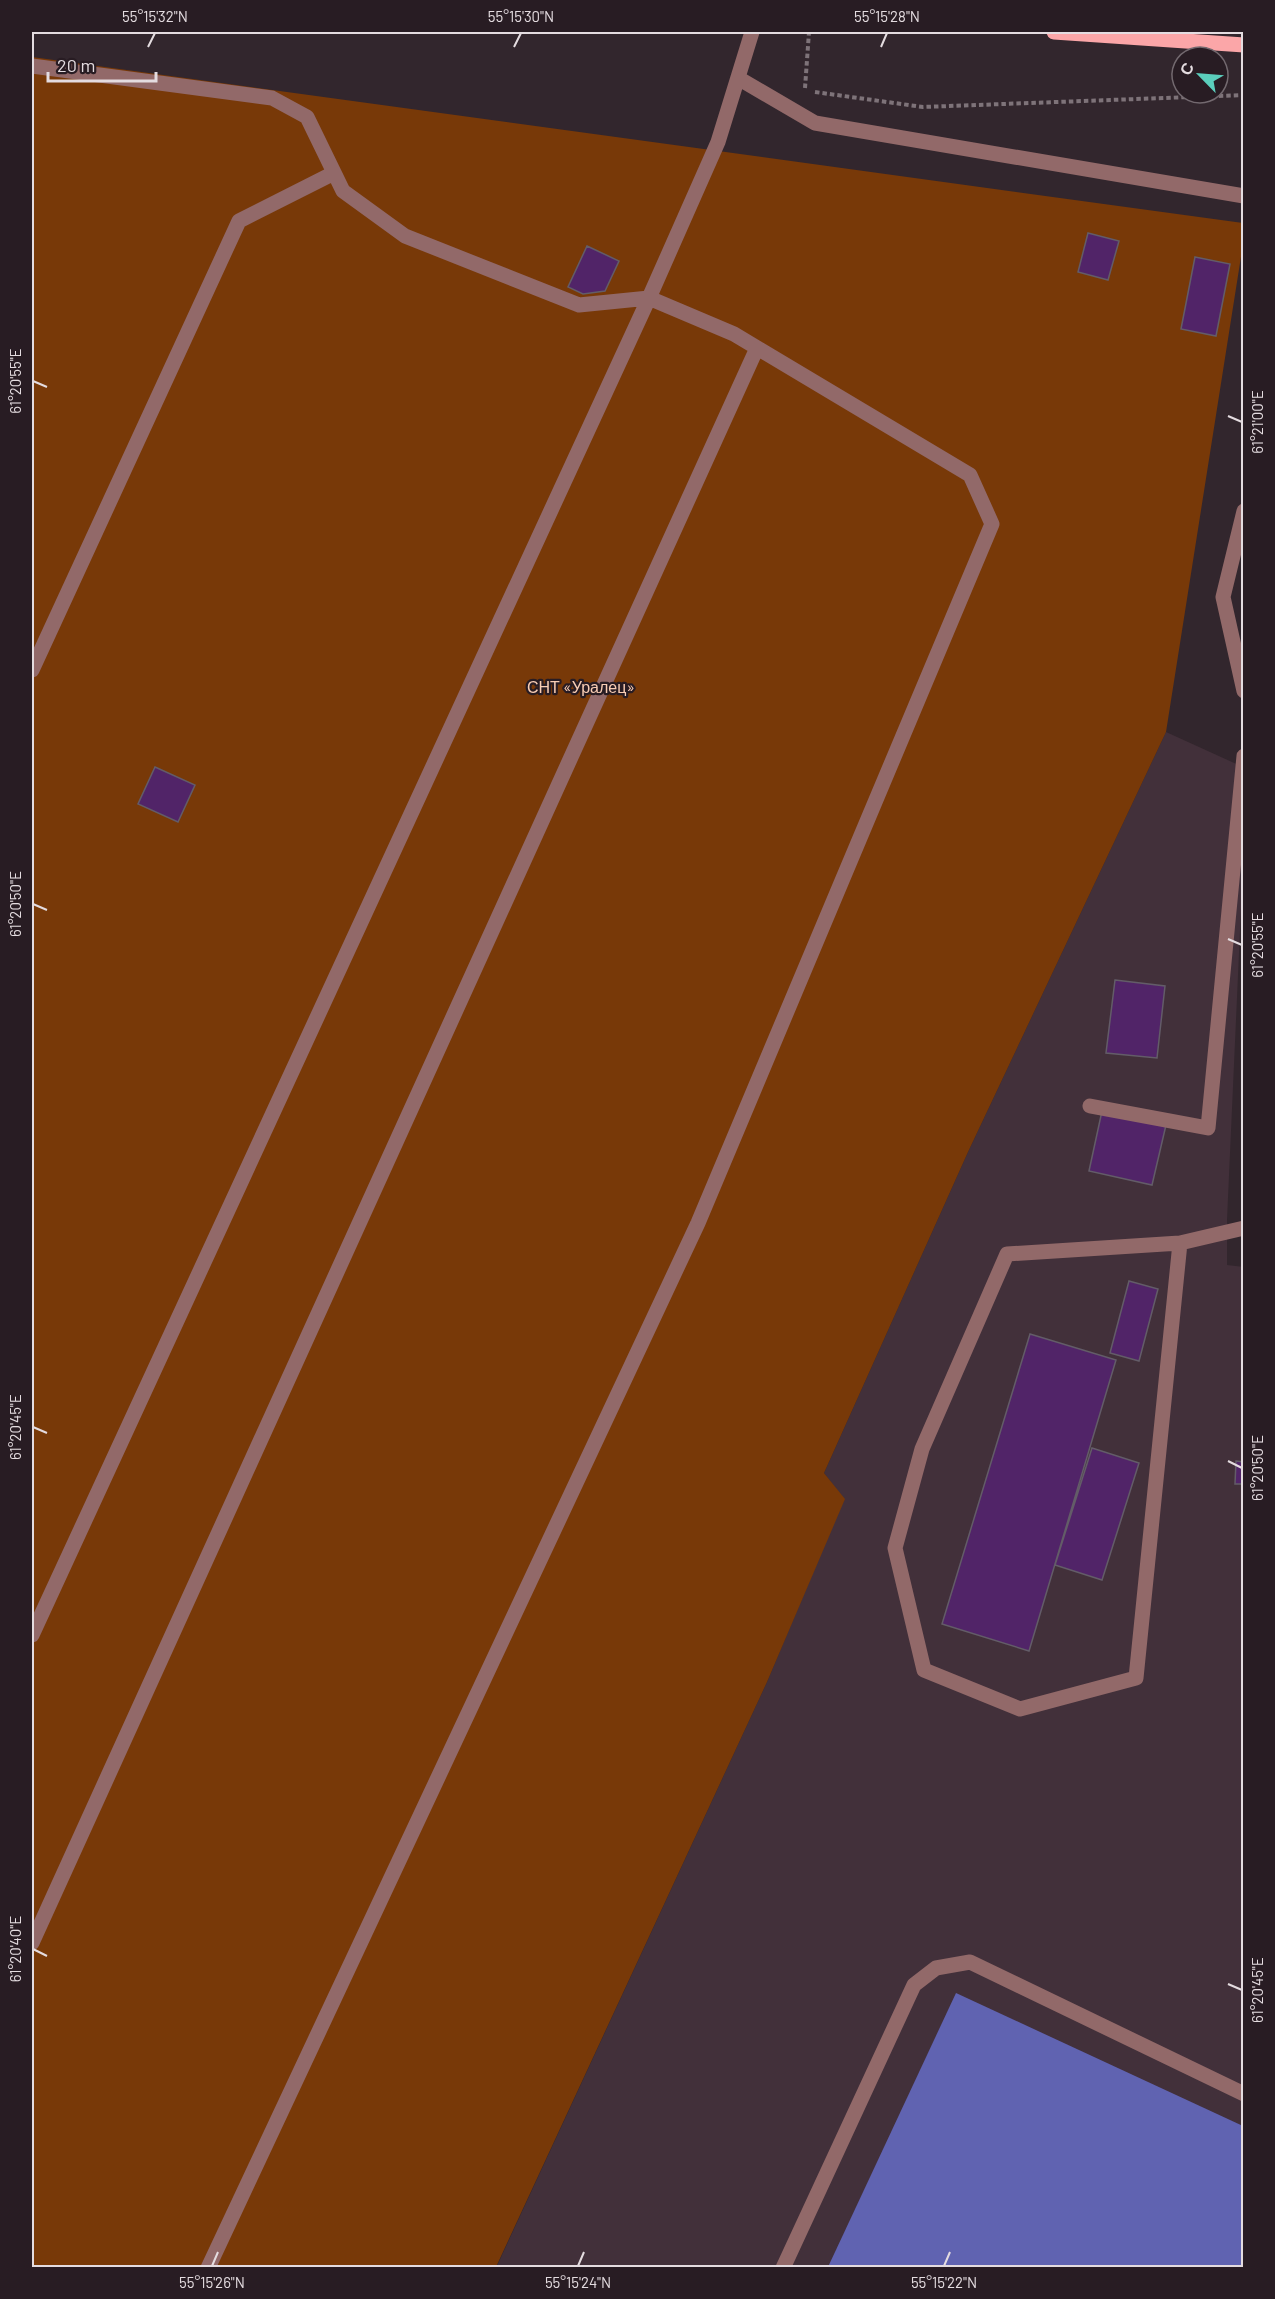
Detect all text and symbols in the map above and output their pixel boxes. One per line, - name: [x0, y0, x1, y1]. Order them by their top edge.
- text: 55°15'32"N: [122, 7, 188, 25]
- text: 55°15'30"N: [488, 7, 554, 25]
- text: 55°15'28"N: [854, 7, 920, 25]
- scale bar: [48, 45, 156, 83]
- north arrow: [1170, 45, 1230, 105]
- text: 20 m: [57, 54, 95, 76]
- text: С: [1175, 59, 1197, 78]
- text: 61°20'55"E: [6, 348, 24, 414]
- text: 61°21'00"E: [1248, 390, 1266, 454]
- park label: СНТ «Уралец»: [527, 677, 635, 696]
- text: 61°20'50"E: [6, 871, 24, 937]
- text: 61°20'55"E: [1248, 912, 1266, 978]
- text: 61°20'45"E: [6, 1394, 24, 1460]
- text: 61°20'50"E: [1248, 1435, 1266, 1501]
- text: 61°20'40"E: [6, 1916, 24, 1982]
- text: 61°20'45"E: [1248, 1957, 1266, 2023]
- text: 55°15'26"N: [179, 2273, 245, 2291]
- text: 55°15'24"N: [545, 2273, 611, 2291]
- text: 55°15'22"N: [911, 2273, 977, 2291]

